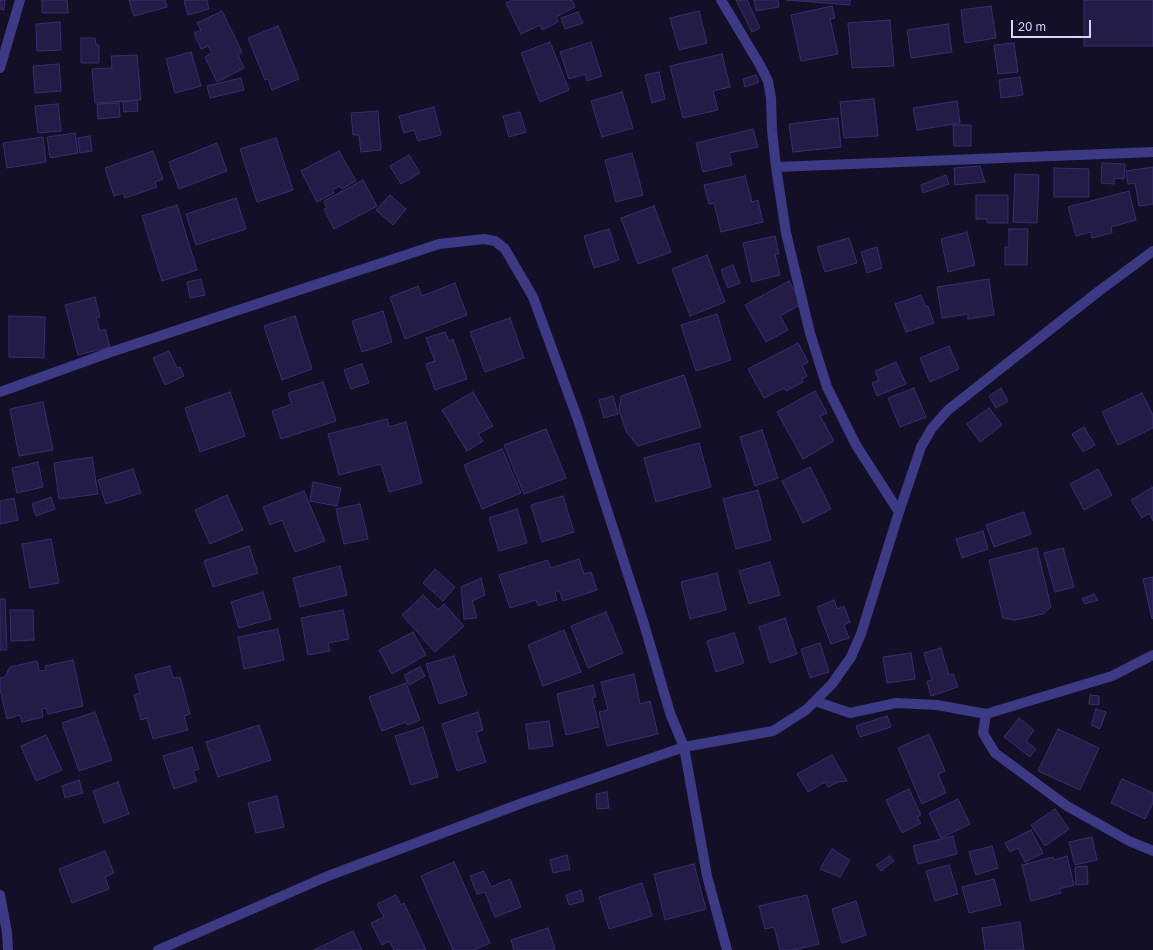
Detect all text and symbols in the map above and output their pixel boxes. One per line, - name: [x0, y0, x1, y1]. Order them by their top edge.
- scale bar: [1013, 12, 1093, 38]
- text: 20 m: [1018, 19, 1046, 34]

